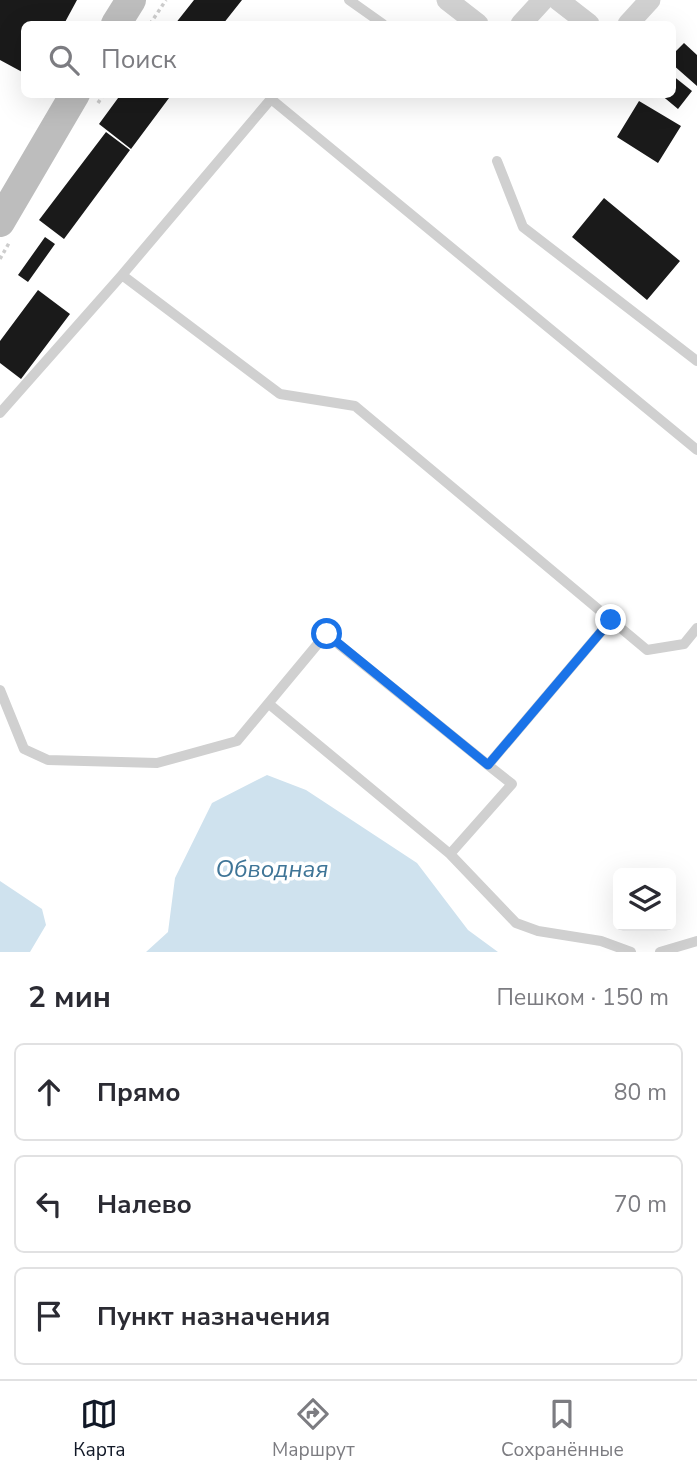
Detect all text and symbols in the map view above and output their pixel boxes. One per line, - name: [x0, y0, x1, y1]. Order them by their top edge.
- search box: [21, 21, 676, 98]
- icon: search: [45, 41, 83, 79]
- text: Поиск: [101, 42, 177, 77]
- route end: [595, 604, 626, 635]
- route start: [311, 618, 342, 649]
- water label: Обводная: [216, 853, 328, 885]
- map controls: [613, 868, 676, 931]
- button: layers: [613, 868, 676, 931]
- text: 2 мин: [28, 977, 111, 1018]
- text: Пешком · 150 m: [496, 982, 669, 1013]
- icon: ahead: [30, 1073, 68, 1111]
- text: Прямо: [97, 1075, 181, 1110]
- text: 80 m: [614, 1077, 667, 1108]
- icon: left: [30, 1185, 68, 1223]
- text: Налево: [97, 1187, 192, 1222]
- text: 70 m: [614, 1189, 667, 1220]
- icon: arrive: [30, 1297, 68, 1335]
- text: Пункт назначения: [97, 1299, 330, 1334]
- tab: Карта: [73, 1395, 126, 1463]
- tab: Маршрут: [272, 1395, 355, 1463]
- tab: Сохранённые: [501, 1395, 624, 1463]

